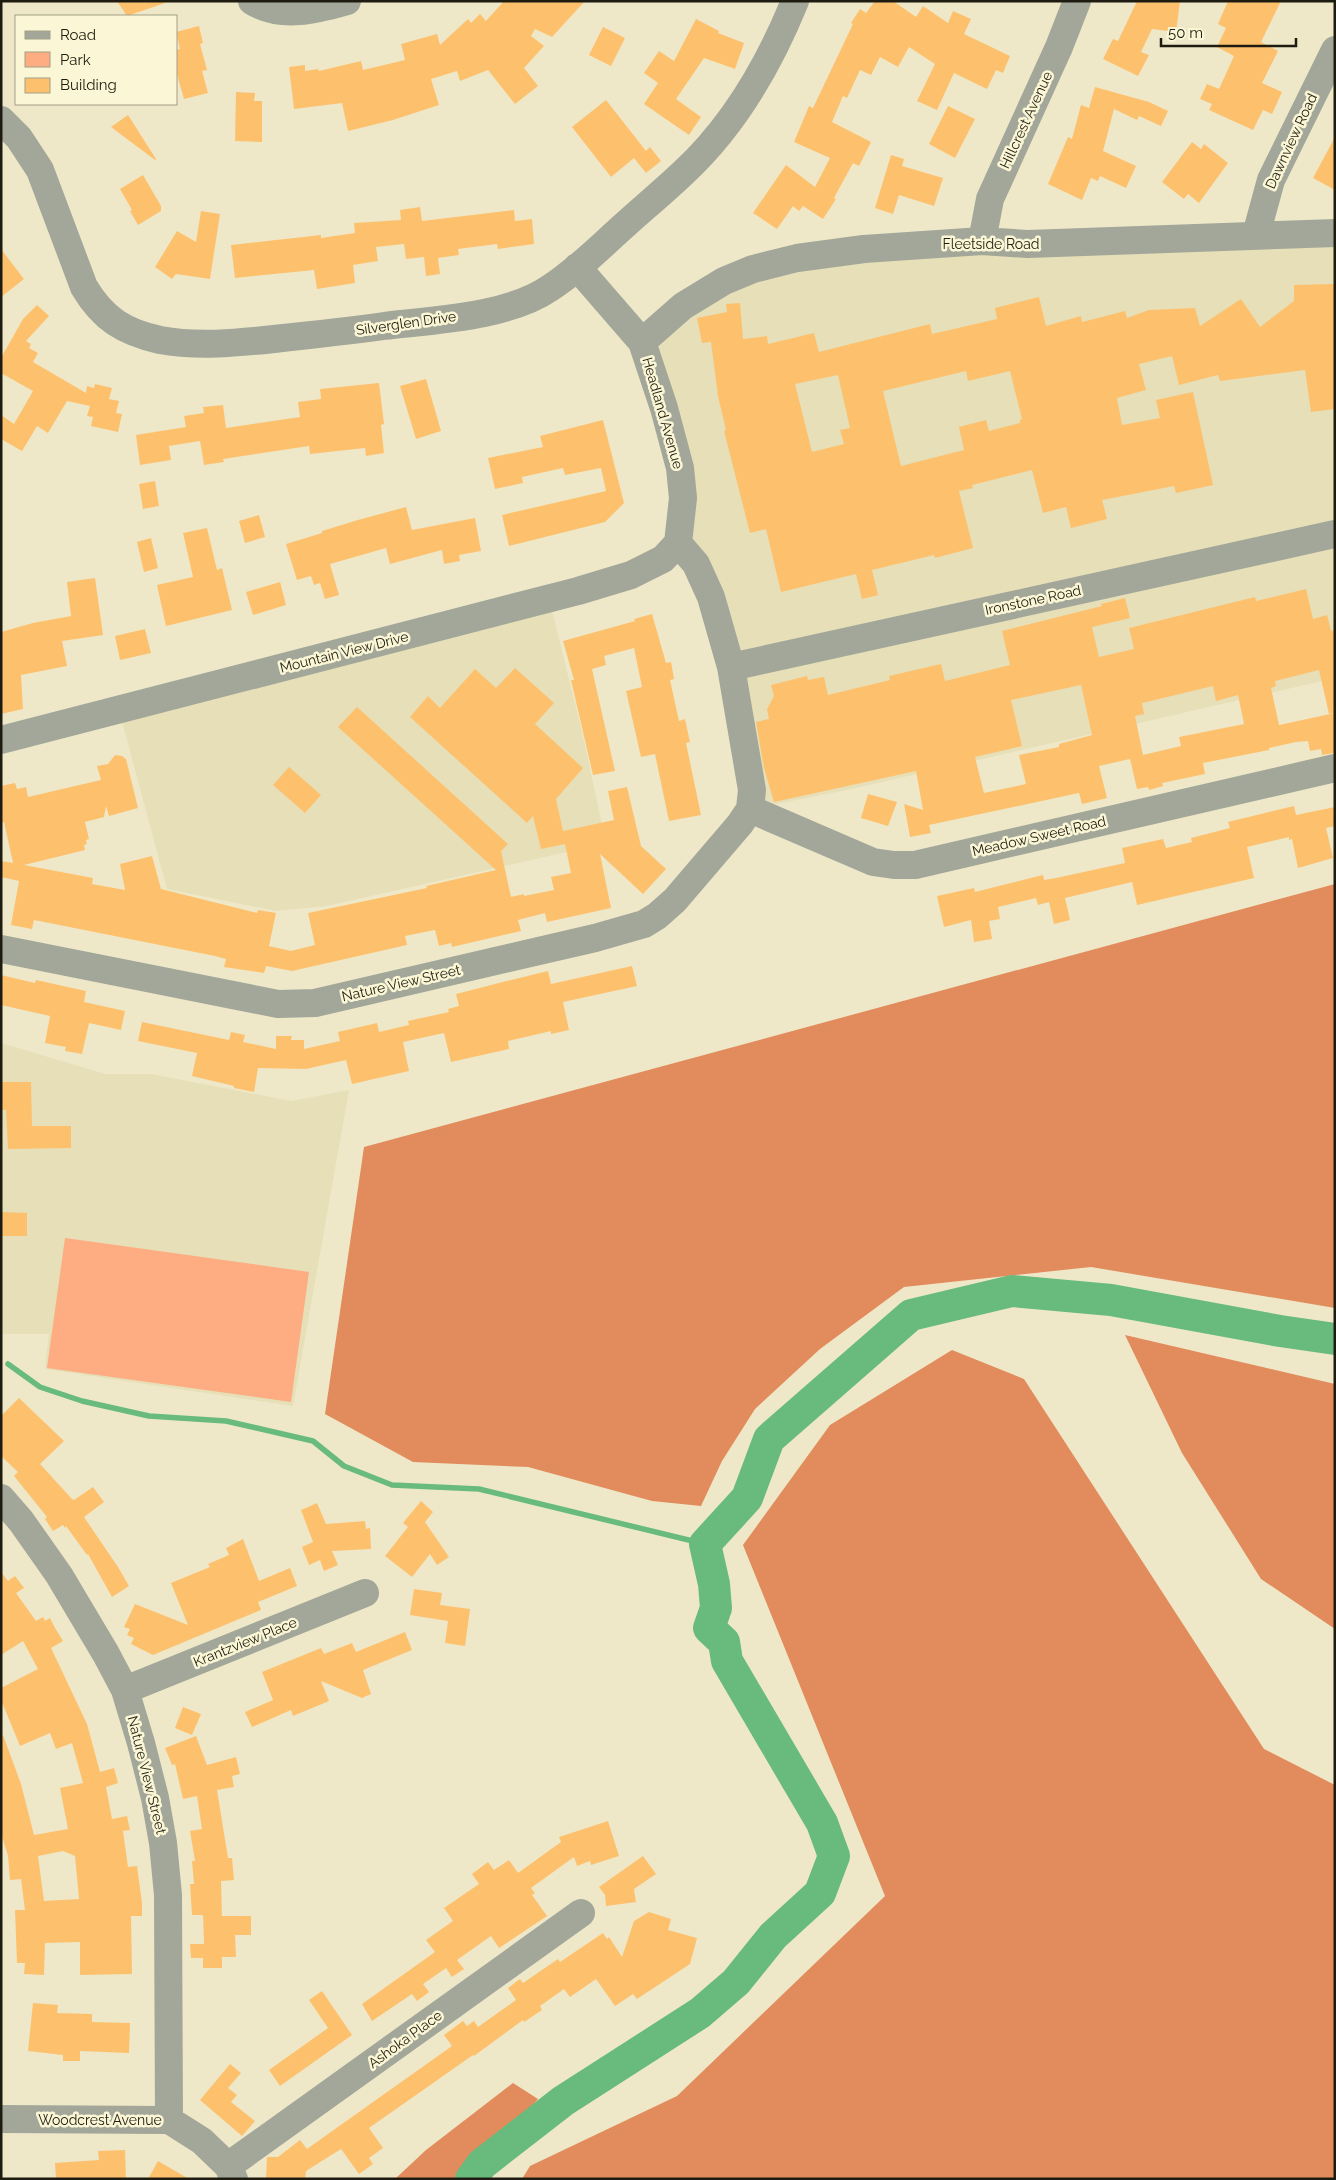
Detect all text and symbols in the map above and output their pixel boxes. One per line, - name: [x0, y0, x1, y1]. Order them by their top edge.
- legend: [15, 15, 178, 105]
- scale bar: [1161, 15, 1296, 47]
- text: 50 m: [1168, 24, 1203, 42]
- text: Road: [60, 26, 96, 44]
- text: Park: [60, 51, 91, 69]
- street label: Hillcrest Avenue: [996, 69, 1056, 171]
- text: Building: [60, 76, 117, 94]
- street label: Dawnview Road: [1262, 91, 1320, 191]
- street label: Fleetside Road: [942, 236, 1040, 252]
- street label: Silverglen Drive: [355, 308, 457, 338]
- street label: Headland Avenue: [639, 355, 687, 471]
- street label: Ironstone Road: [983, 582, 1083, 618]
- street label: Mountain View Drive: [278, 628, 410, 676]
- street label: Meadow Sweet Road: [970, 813, 1108, 859]
- street label: Nature View Street: [340, 961, 462, 1004]
- street label: Krantzview Place: [191, 1614, 299, 1670]
- street label: Nature View Street: [125, 1714, 170, 1836]
- street label: Ashoka Place: [365, 2007, 445, 2071]
- street label: Woodcrest Avenue: [38, 2112, 162, 2128]

